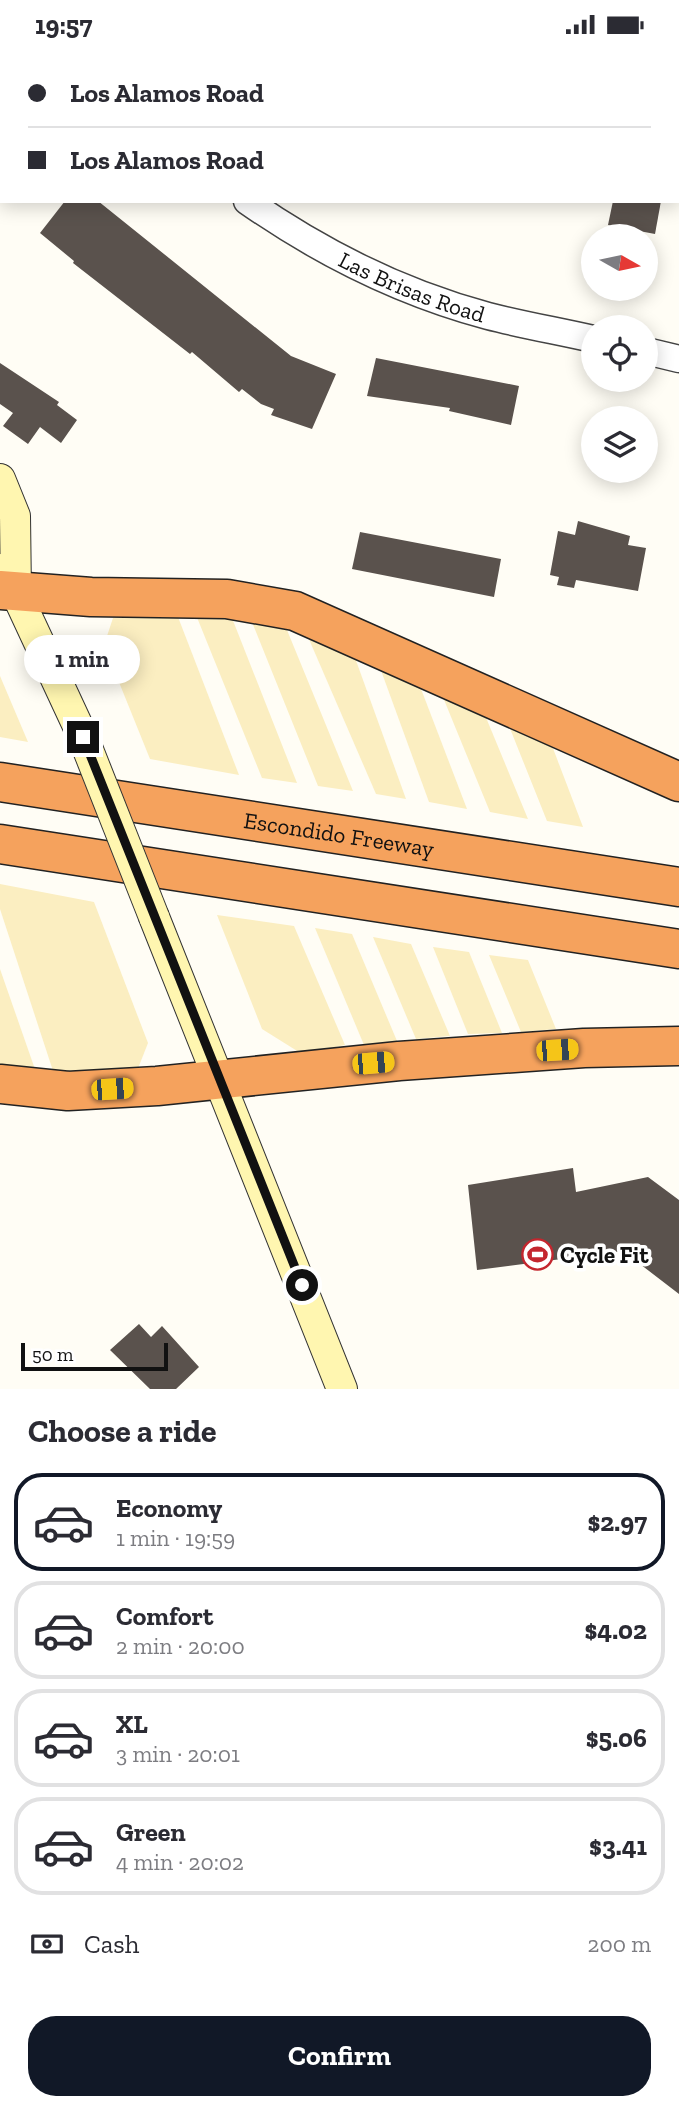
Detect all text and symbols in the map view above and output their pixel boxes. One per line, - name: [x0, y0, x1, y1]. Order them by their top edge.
- text: 19:57: [35, 9, 92, 41]
- text: Los Alamos Road: [70, 77, 264, 109]
- text: Los Alamos Road: [70, 144, 264, 176]
- north arrow: [581, 224, 658, 301]
- map controls: [581, 224, 658, 483]
- street label: Las Brisas Road: [334, 245, 488, 329]
- button: locate: [581, 315, 658, 392]
- button: layers: [581, 406, 658, 483]
- callout: 1 min: [25, 635, 141, 685]
- text: 1 min: [55, 645, 109, 673]
- route end: [67, 721, 99, 753]
- street label: Escondido Freeway: [242, 806, 436, 863]
- car: [536, 1038, 579, 1062]
- car: [352, 1051, 395, 1075]
- car: [91, 1077, 134, 1101]
- sports icon: Cycle Fit: [520, 1238, 554, 1272]
- place label: Cycle Fit: [560, 1241, 649, 1269]
- route start: [286, 1269, 318, 1301]
- scale bar: [21, 1340, 168, 1372]
- text: 50 m: [32, 1343, 73, 1366]
- text: Choose a ride: [28, 1412, 216, 1450]
- icon: car: [32, 1491, 95, 1554]
- text: Economy: [116, 1492, 222, 1524]
- text: $2.97: [588, 1506, 647, 1538]
- text: 1 min · 19:59: [116, 1524, 235, 1552]
- icon: car: [32, 1599, 95, 1662]
- text: Comfort: [116, 1600, 213, 1632]
- text: $4.02: [585, 1614, 647, 1646]
- text: 2 min · 20:00: [116, 1632, 245, 1660]
- icon: car: [32, 1707, 95, 1770]
- text: XL: [116, 1708, 148, 1740]
- text: $5.06: [586, 1722, 647, 1754]
- text: 3 min · 20:01: [116, 1740, 240, 1768]
- icon: car: [32, 1815, 95, 1878]
- text: Green: [116, 1816, 186, 1848]
- text: $3.41: [589, 1830, 647, 1862]
- text: 4 min · 20:02: [116, 1848, 244, 1876]
- icon: cash: [28, 1925, 66, 1963]
- text: Cash: [84, 1928, 139, 1960]
- text: 200 m: [588, 1930, 651, 1958]
- button: Confirm: [28, 2016, 651, 2096]

